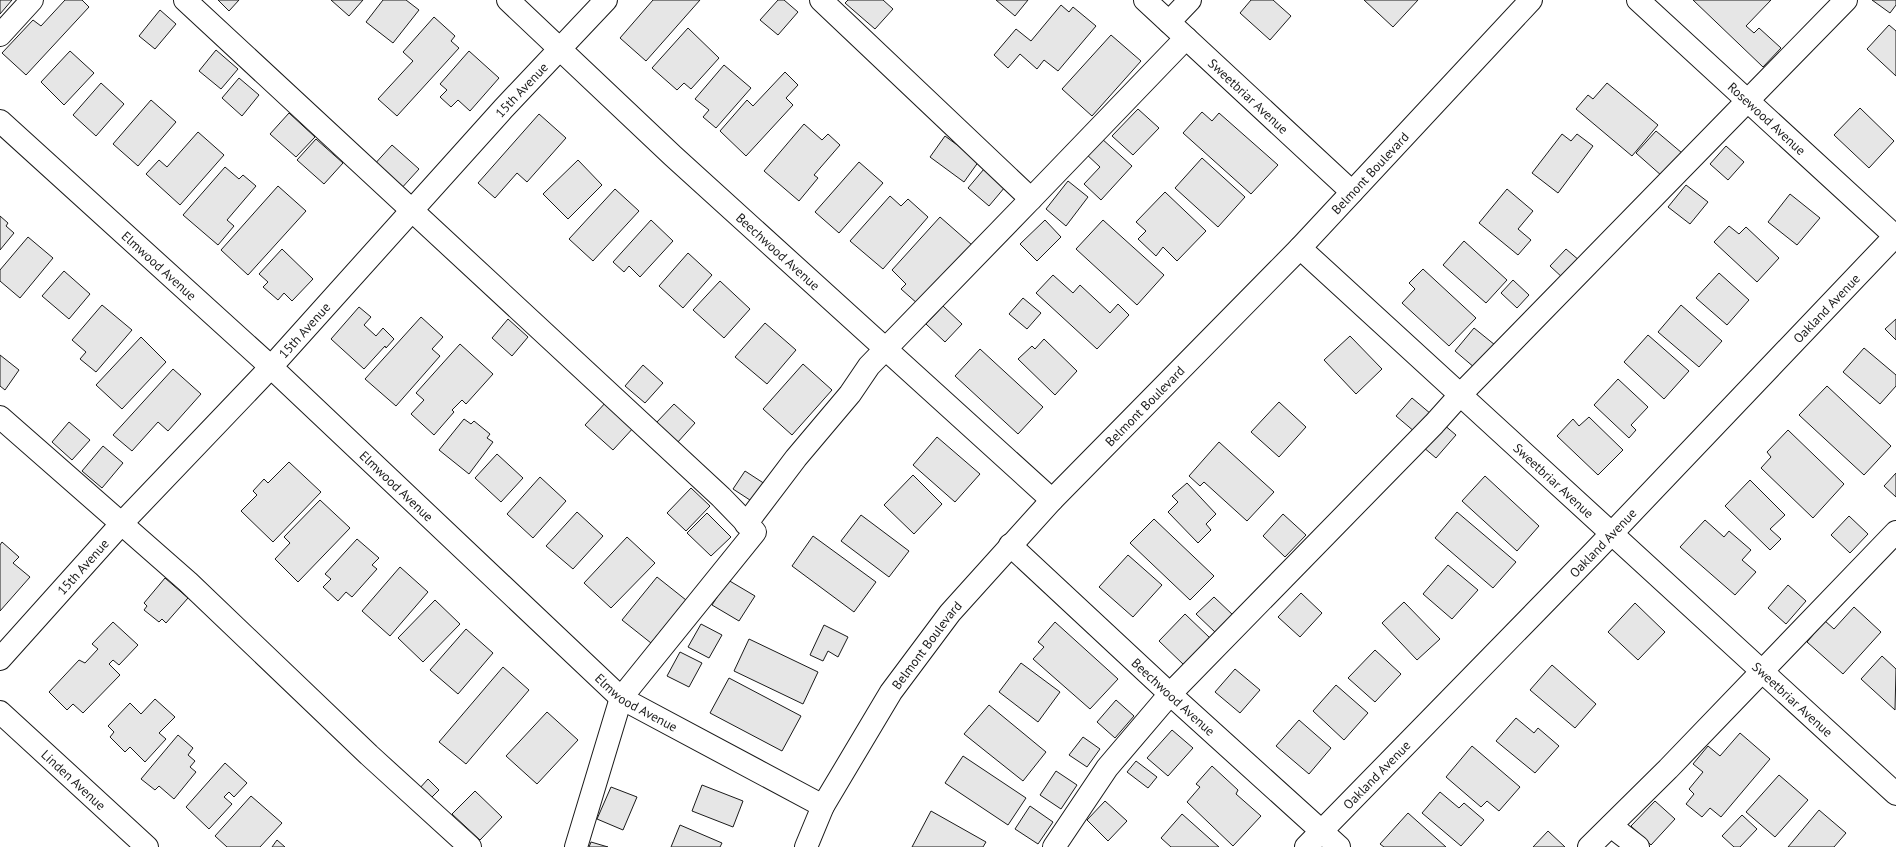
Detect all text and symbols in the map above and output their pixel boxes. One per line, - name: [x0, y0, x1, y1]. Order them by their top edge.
- street label: Sweetbriar Avenue: [1204, 55, 1292, 138]
- street label: 15th Avenue: [492, 59, 552, 121]
- street label: Rosewood Avenue: [1724, 79, 1809, 159]
- street label: Belmont Boulevard: [1328, 129, 1413, 218]
- street label: Beechwood Avenue: [732, 209, 823, 294]
- street label: Elmwood Avenue: [118, 228, 200, 304]
- street label: Oakland Avenue: [1790, 270, 1864, 347]
- street label: 15th Avenue: [275, 299, 334, 362]
- street label: Belmont Boulevard: [1102, 362, 1188, 450]
- street label: Sweetbriar Avenue: [1509, 440, 1597, 522]
- street label: Elmwood Avenue: [356, 447, 437, 525]
- street label: Oakland Avenue: [1566, 505, 1640, 581]
- street label: 15th Avenue: [54, 536, 113, 599]
- street label: Belmont Boulevard: [888, 598, 966, 693]
- street label: Beechwood Avenue: [1128, 654, 1218, 740]
- street label: Sweetbriar Avenue: [1748, 658, 1836, 741]
- street label: Elmwood Avenue: [591, 670, 680, 736]
- street label: Oakland Avenue: [1340, 737, 1414, 813]
- street label: Linden Avenue: [37, 746, 109, 814]

